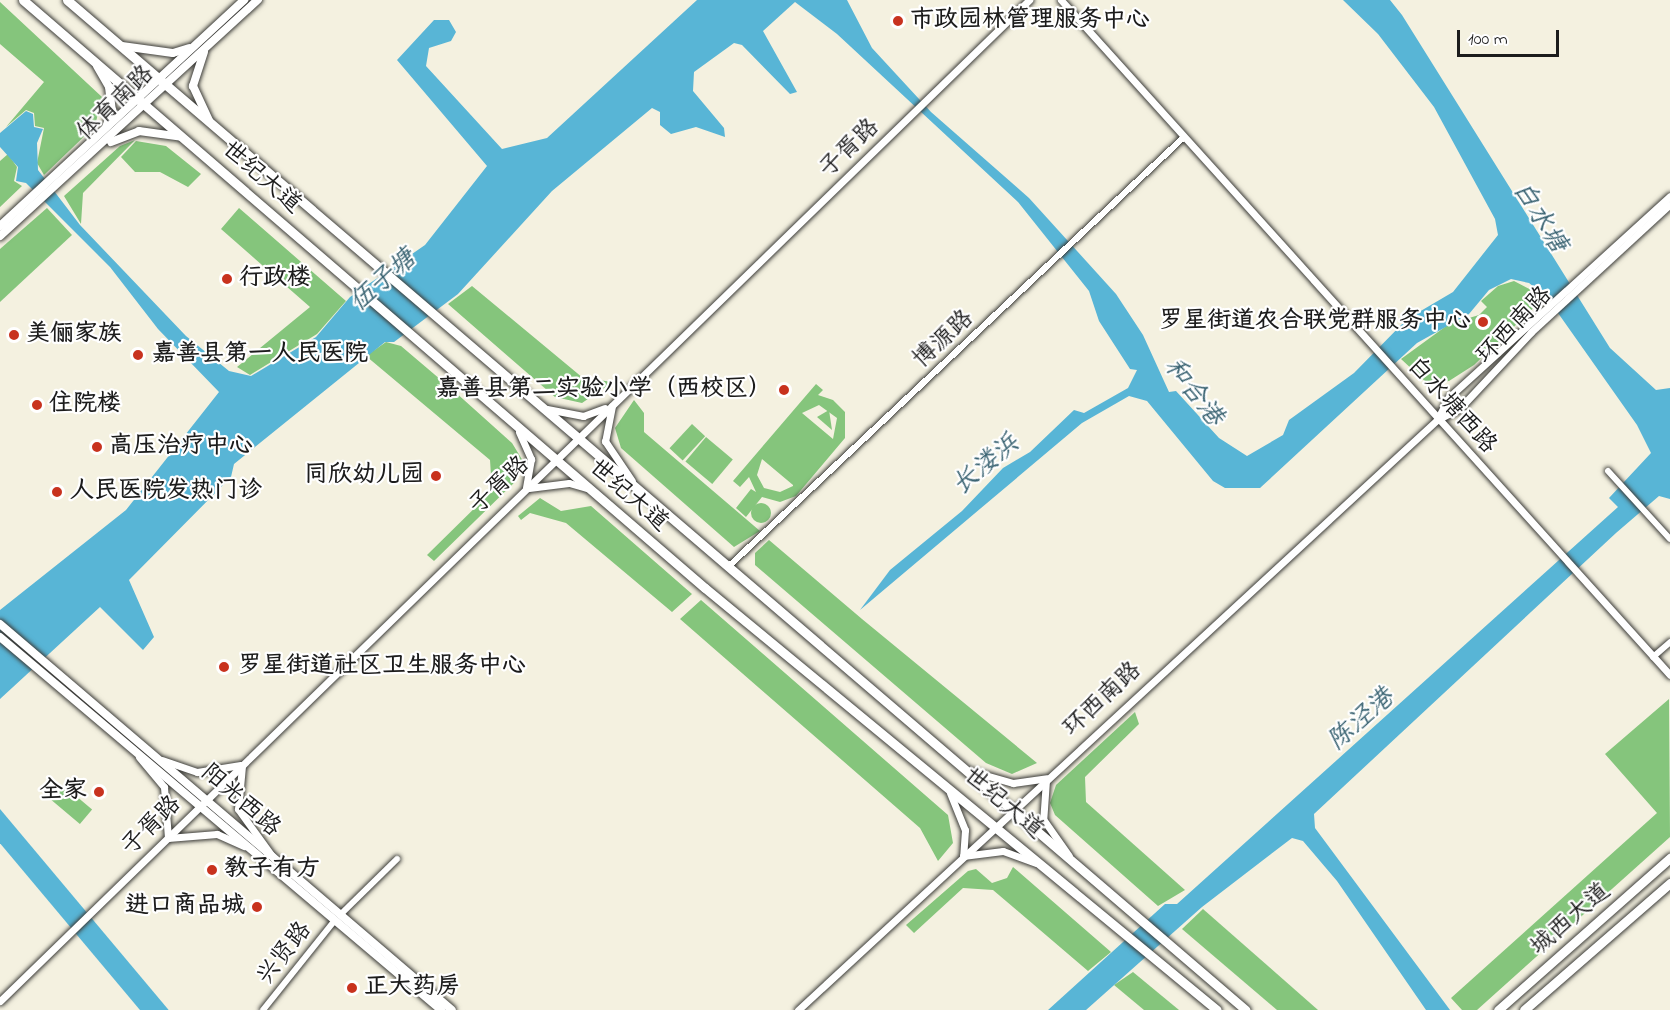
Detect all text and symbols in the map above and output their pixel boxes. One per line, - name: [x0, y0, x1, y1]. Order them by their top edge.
- place label: 市政园林管理服务中心: [910, 7, 1150, 35]
- marker: 市政园林管理服务中心: [891, 14, 905, 28]
- scale bar: [1460, 18, 1562, 56]
- text: 100 m: [1468, 27, 1508, 53]
- street label: 体育南路: [71, 60, 161, 148]
- street label: 子胥路: [814, 114, 886, 184]
- street label: 世纪大道: [215, 136, 307, 220]
- water label: 白水塘: [1504, 177, 1572, 259]
- water label: 伍子塘: [344, 245, 424, 319]
- place label: 行政楼: [239, 265, 311, 293]
- marker: 行政楼: [220, 272, 234, 286]
- street label: 环西南路: [1471, 281, 1559, 371]
- street label: 博源路: [908, 305, 980, 375]
- place label: 罗星街道农合联党群服务中心: [1159, 308, 1471, 336]
- marker: 罗星街道农合联党群服务中心: [1476, 315, 1490, 329]
- place label: 美俪家族: [26, 321, 122, 349]
- marker: 美俪家族: [7, 328, 21, 342]
- place label: 嘉善县第一人民医院: [152, 341, 368, 369]
- marker: 嘉善县第一人民医院: [129, 346, 147, 364]
- street label: 白水塘西路: [1400, 352, 1502, 460]
- water label: 和合港: [1156, 353, 1228, 433]
- place label: 嘉善县第二实验小学（西校区）: [436, 376, 772, 404]
- marker: 嘉善县第二实验小学（西校区）: [777, 383, 791, 397]
- place label: 住院楼: [49, 391, 121, 419]
- marker: 住院楼: [30, 398, 44, 412]
- water label: 长溇浜: [947, 429, 1027, 503]
- place label: 高压治疗中心: [109, 433, 253, 461]
- marker: 高压治疗中心: [90, 440, 104, 454]
- street label: 子胥路: [464, 451, 536, 521]
- street label: 世纪大道: [582, 454, 674, 538]
- place label: 同欣幼儿园: [304, 462, 424, 490]
- marker: 同欣幼儿园: [429, 469, 443, 483]
- place label: 人民医院发热门诊: [70, 478, 262, 506]
- marker: 人民医院发热门诊: [48, 483, 66, 501]
- place label: 罗星街道社区卫生服务中心: [238, 653, 526, 681]
- street label: 环西南路: [1058, 657, 1148, 743]
- marker: 罗星街道社区卫生服务中心: [215, 658, 233, 676]
- water label: 陈泾港: [1322, 684, 1402, 758]
- street label: 阳光西路: [194, 759, 286, 843]
- street label: 世纪大道: [957, 762, 1049, 846]
- place label: 全家: [39, 778, 87, 806]
- marker: 全家: [92, 785, 106, 799]
- street label: 子胥路: [116, 790, 188, 862]
- place label: 教子有方: [224, 856, 320, 884]
- marker: 教子有方: [205, 863, 219, 877]
- street label: 城西大道: [1525, 878, 1617, 962]
- place label: 进口商品城: [125, 893, 245, 921]
- marker: 进口商品城: [250, 900, 264, 914]
- street label: 兴贤路: [251, 917, 319, 991]
- place label: 正大药房: [364, 974, 460, 1002]
- marker: 正大药房: [345, 981, 359, 995]

